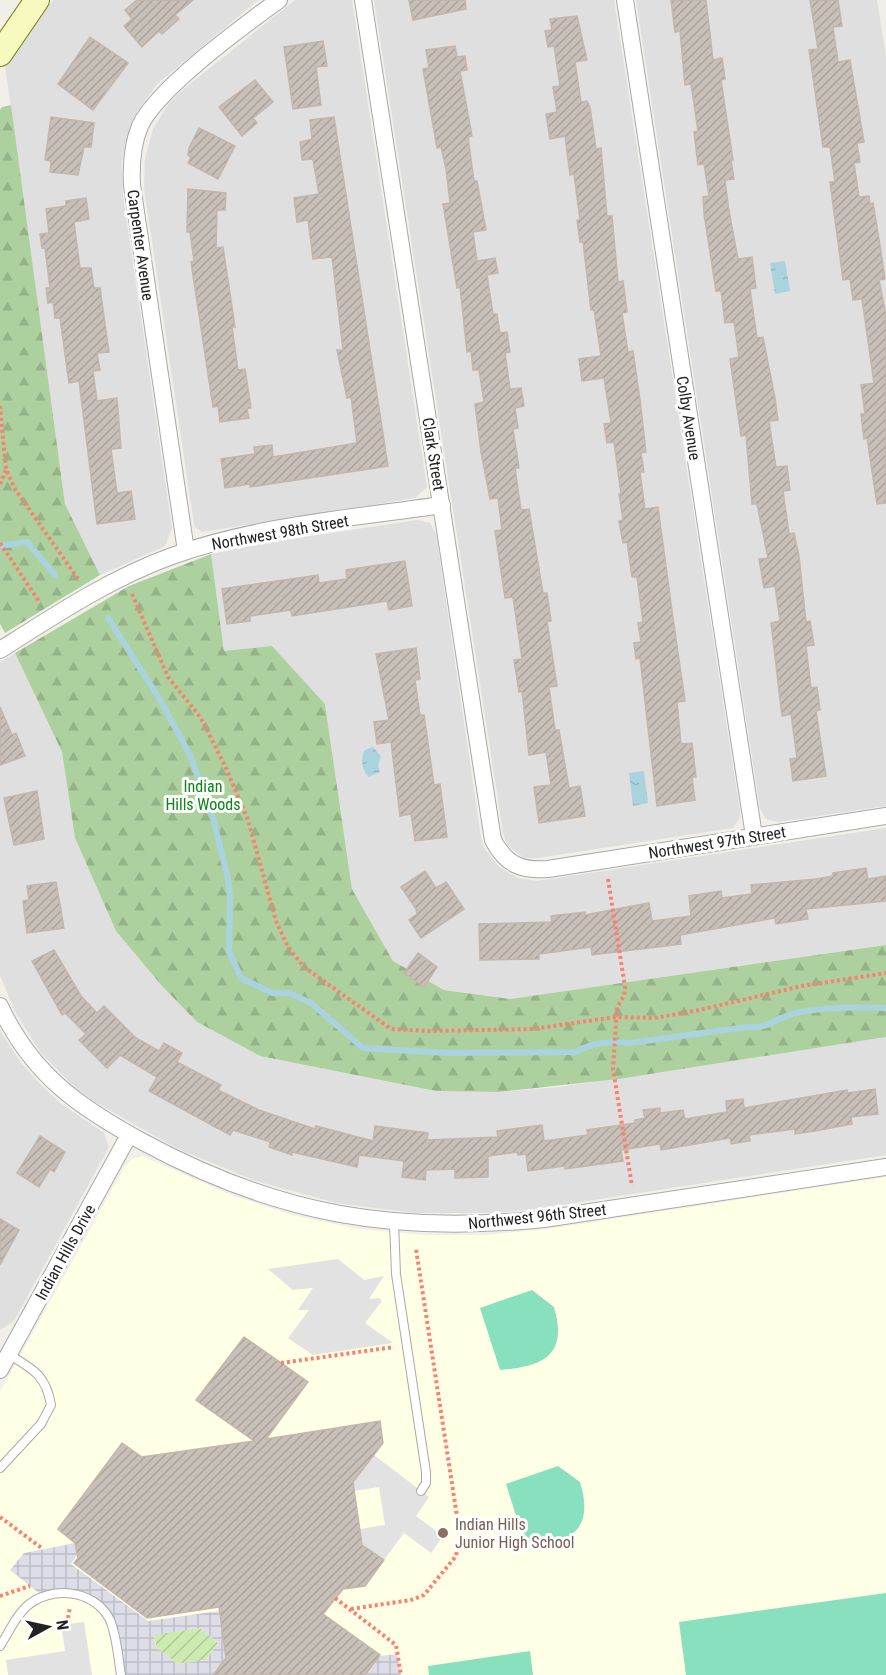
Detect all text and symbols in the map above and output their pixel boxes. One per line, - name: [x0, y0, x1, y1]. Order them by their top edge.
- street label: Carpenter Avenue: [123, 188, 158, 302]
- street label: Colby Avenue: [672, 375, 705, 462]
- street label: Clark Street: [418, 416, 449, 492]
- street label: Northwest 98th Street: [210, 511, 350, 554]
- park label: Indian Hills Woods: [165, 777, 241, 814]
- street label: Northwest 97th Street: [647, 822, 787, 863]
- street label: Northwest 96th Street: [467, 1200, 607, 1233]
- street label: Indian Hills Drive: [31, 1201, 100, 1303]
- place label: Indian Hills Junior High School: [455, 1515, 575, 1552]
- marker: Indian Hills Junior High School: [436, 1526, 450, 1540]
- north arrow: [18, 1597, 78, 1657]
- text: N: [52, 1619, 72, 1631]

